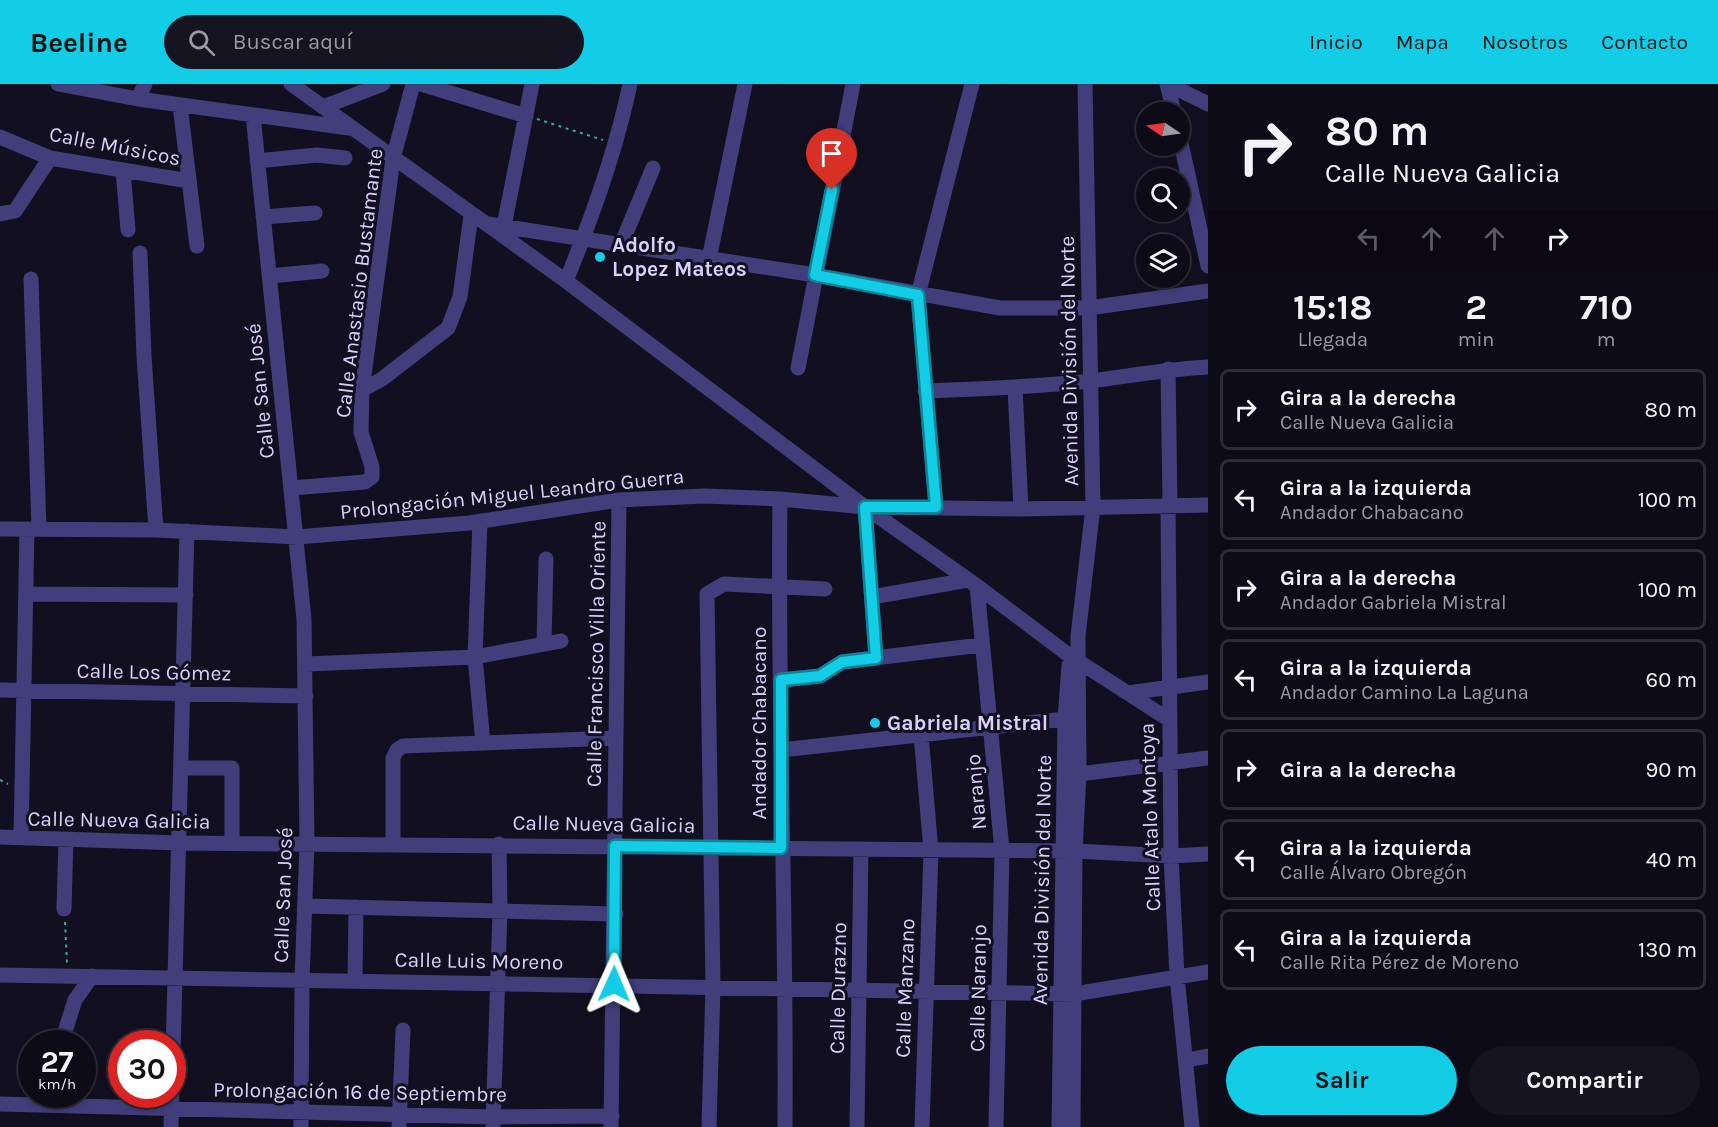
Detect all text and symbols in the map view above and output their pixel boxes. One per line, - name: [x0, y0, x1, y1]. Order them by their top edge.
- search box: [164, 15, 584, 69]
- text: Beeline: [30, 26, 128, 59]
- icon: search: [185, 26, 218, 59]
- text: Buscar aquí: [233, 29, 353, 55]
- text: Inicio: [1309, 30, 1363, 54]
- text: Mapa: [1396, 30, 1449, 54]
- text: Nosotros: [1482, 30, 1568, 54]
- text: Contacto: [1601, 30, 1688, 54]
- north arrow: [1136, 102, 1190, 156]
- map controls: [1136, 102, 1190, 288]
- text: 80 m: [1325, 106, 1429, 156]
- icon: right: [1226, 108, 1304, 186]
- street label: Calle Músicos: [47, 122, 183, 170]
- pin: [806, 128, 857, 190]
- icon: arrive: [815, 137, 848, 170]
- street label: Calle Anastasio Bustamante: [331, 147, 387, 419]
- text: Calle Nueva Galicia: [1325, 157, 1560, 189]
- button: search: [1136, 168, 1190, 222]
- icon: left: [1352, 222, 1385, 255]
- icon: ahead: [1415, 222, 1448, 255]
- icon: ahead: [1478, 222, 1511, 255]
- icon: right: [1541, 222, 1574, 255]
- place label: Adolfo Lopez Mateos: [612, 233, 747, 281]
- button: layers: [1136, 234, 1190, 288]
- street label: Avenida División del Norte: [1055, 236, 1083, 486]
- marker: Adolfo Lopez Mateos: [593, 250, 607, 264]
- text: 15:18: [1293, 286, 1373, 328]
- text: 2: [1465, 286, 1487, 328]
- text: 710: [1579, 286, 1633, 328]
- street label: Calle San José: [241, 322, 279, 460]
- text: Llegada: [1298, 328, 1368, 351]
- text: min: [1458, 328, 1494, 351]
- text: m: [1597, 328, 1616, 351]
- text: Gira a la derecha: [1280, 385, 1456, 411]
- icon: right: [1229, 393, 1262, 426]
- text: 80 m: [1645, 397, 1697, 423]
- text: Calle Nueva Galicia: [1280, 411, 1454, 434]
- street label: Prolongación Miguel Leandro Guerra: [339, 464, 685, 524]
- text: Gira a la izquierda: [1280, 475, 1472, 501]
- icon: left: [1229, 483, 1262, 516]
- text: 100 m: [1638, 487, 1697, 513]
- text: Andador Chabacano: [1280, 501, 1464, 524]
- street label: Calle Francisco Villa Oriente: [582, 521, 610, 787]
- text: Gira a la derecha: [1280, 565, 1456, 591]
- icon: right: [1229, 573, 1262, 606]
- text: 100 m: [1638, 577, 1697, 603]
- text: Andador Gabriela Mistral: [1280, 591, 1507, 614]
- street label: Andador Chabacano: [747, 627, 771, 819]
- text: Gira a la izquierda: [1280, 655, 1472, 681]
- street label: Calle Los Gómez: [76, 659, 232, 685]
- icon: left: [1229, 663, 1262, 696]
- text: 60 m: [1646, 667, 1697, 693]
- text: Andador Camino La Laguna: [1280, 681, 1529, 704]
- place label: Gabriela Mistral: [887, 711, 1048, 735]
- marker: Gabriela Mistral: [868, 716, 882, 730]
- street label: Calle Atalo Montoya: [1135, 722, 1165, 912]
- street label: Naranjo: [961, 753, 991, 831]
- icon: right: [1229, 753, 1262, 786]
- street label: Avenida División del Norte: [1028, 755, 1056, 1005]
- text: Gira a la derecha: [1280, 757, 1456, 783]
- text: 90 m: [1645, 757, 1697, 783]
- street label: Calle Nueva Galicia: [27, 806, 211, 834]
- street label: Calle Nueva Galicia: [512, 810, 696, 838]
- street label: Calle San José: [269, 827, 297, 963]
- text: Gira a la izquierda: [1280, 835, 1472, 861]
- icon: left: [1229, 843, 1262, 876]
- text: 40 m: [1646, 847, 1697, 873]
- text: Calle Álvaro Obregón: [1280, 861, 1467, 884]
- street label: Calle Manzano: [891, 918, 919, 1058]
- street label: Calle Durazno: [825, 922, 851, 1054]
- street label: Calle Naranjo: [965, 924, 991, 1052]
- text: Gira a la izquierda: [1280, 925, 1472, 951]
- icon: left: [1229, 933, 1262, 966]
- text: 130 m: [1638, 937, 1697, 963]
- street label: Calle Luis Moreno: [395, 948, 563, 974]
- text: Calle Rita Pérez de Moreno: [1280, 951, 1519, 974]
- position arrow: [582, 952, 646, 1016]
- speed limit sign: 30: [108, 1030, 186, 1108]
- text: 27: [40, 1044, 74, 1080]
- button: Salir: [1226, 1046, 1457, 1115]
- button: Compartir: [1469, 1046, 1700, 1115]
- text: km/h: [38, 1075, 76, 1093]
- street label: Prolongación 16 de Septiembre: [213, 1077, 507, 1107]

